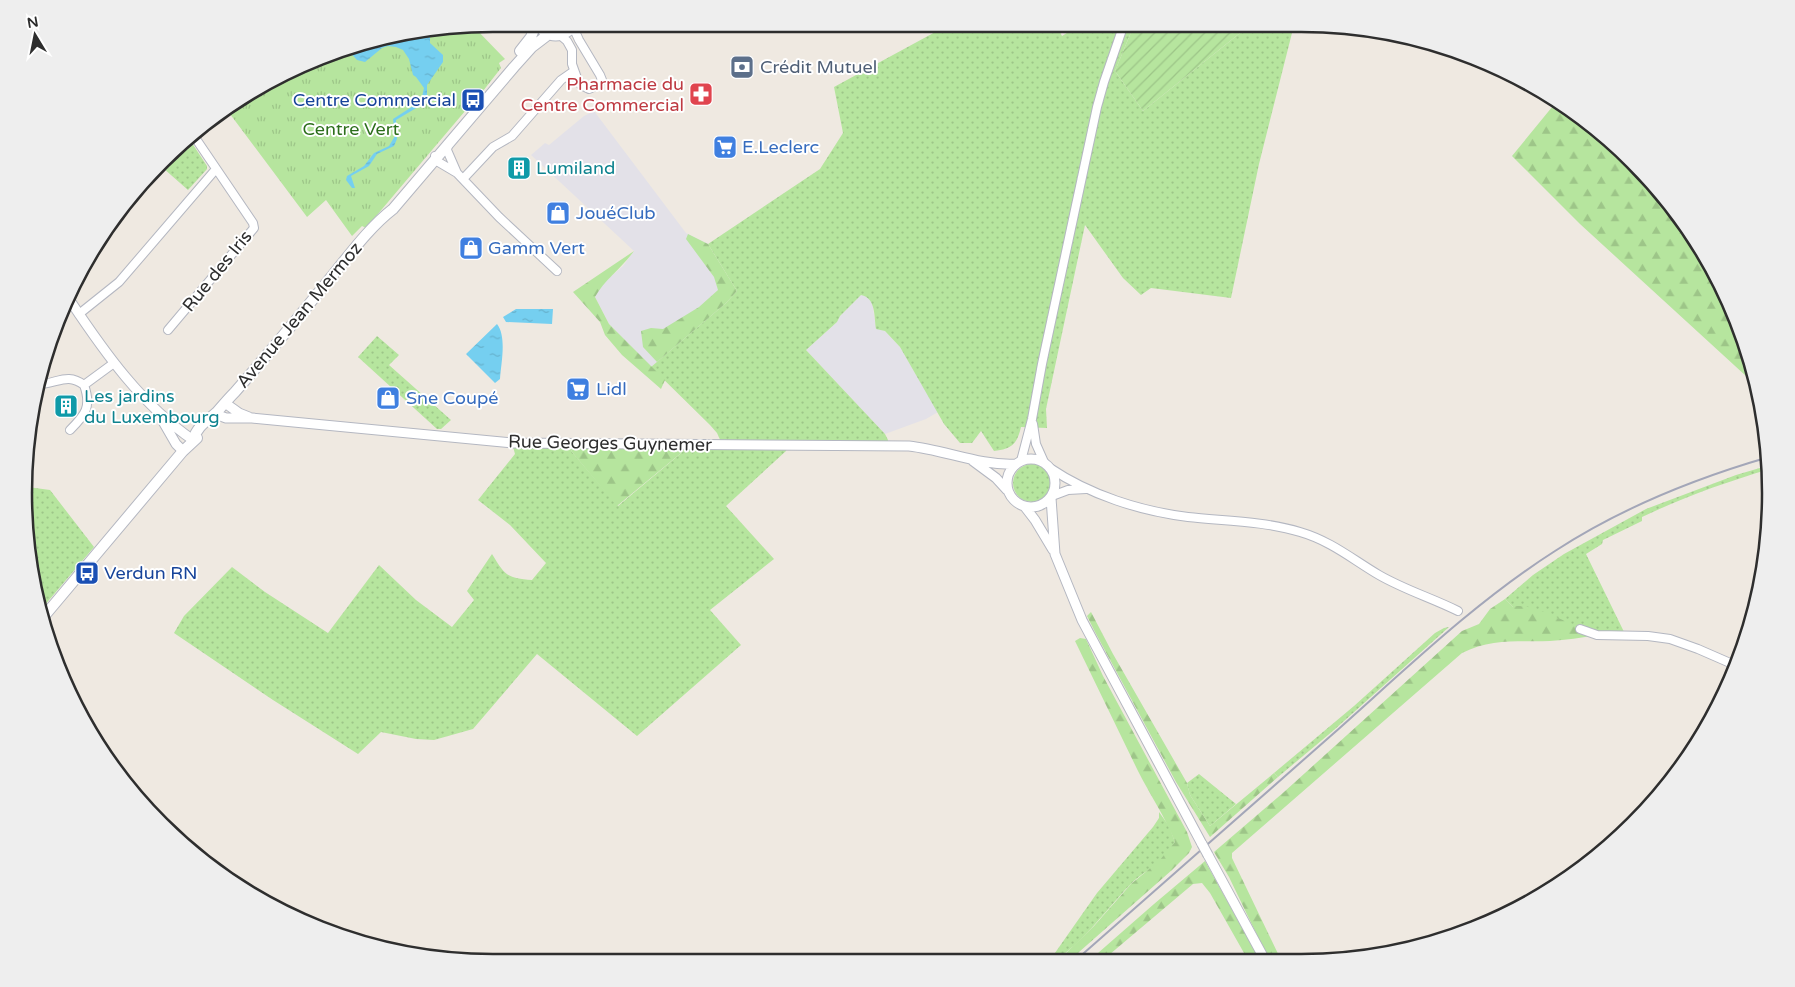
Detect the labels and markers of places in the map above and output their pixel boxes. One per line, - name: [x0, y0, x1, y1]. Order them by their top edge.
- bank icon: Crédit Mutuel: [729, 54, 755, 80]
- place label: Crédit Mutuel: [760, 56, 877, 78]
- place label: Pharmacie du Centre Commercial: [521, 73, 684, 116]
- pharmacy icon: Pharmacie du Centre Commercial: [688, 81, 714, 107]
- bus stop icon: Centre Commercial: [460, 87, 486, 113]
- place label: Centre Commercial: [293, 89, 456, 111]
- supermarket icon: E.Leclerc: [712, 134, 738, 160]
- place label: E.Leclerc: [742, 136, 819, 158]
- building icon: Lumiland: [506, 155, 532, 181]
- place label: Lumiland: [536, 157, 615, 179]
- shop icon: JouéClub: [545, 200, 571, 226]
- place label: JouéClub: [576, 202, 656, 224]
- shop icon: Gamm Vert: [458, 235, 484, 261]
- place label: Gamm Vert: [488, 237, 585, 259]
- supermarket icon: Lidl: [565, 376, 591, 402]
- place label: Lidl: [596, 378, 627, 400]
- place label: Les jardins du Luxembourg: [84, 385, 220, 428]
- shop icon: Sne Coupé: [375, 385, 401, 411]
- place label: Sne Coupé: [406, 387, 498, 409]
- building icon: Les jardins du Luxembourg: [53, 393, 79, 419]
- bus stop icon: Verdun RN: [74, 560, 100, 586]
- place label: Verdun RN: [104, 562, 198, 584]

